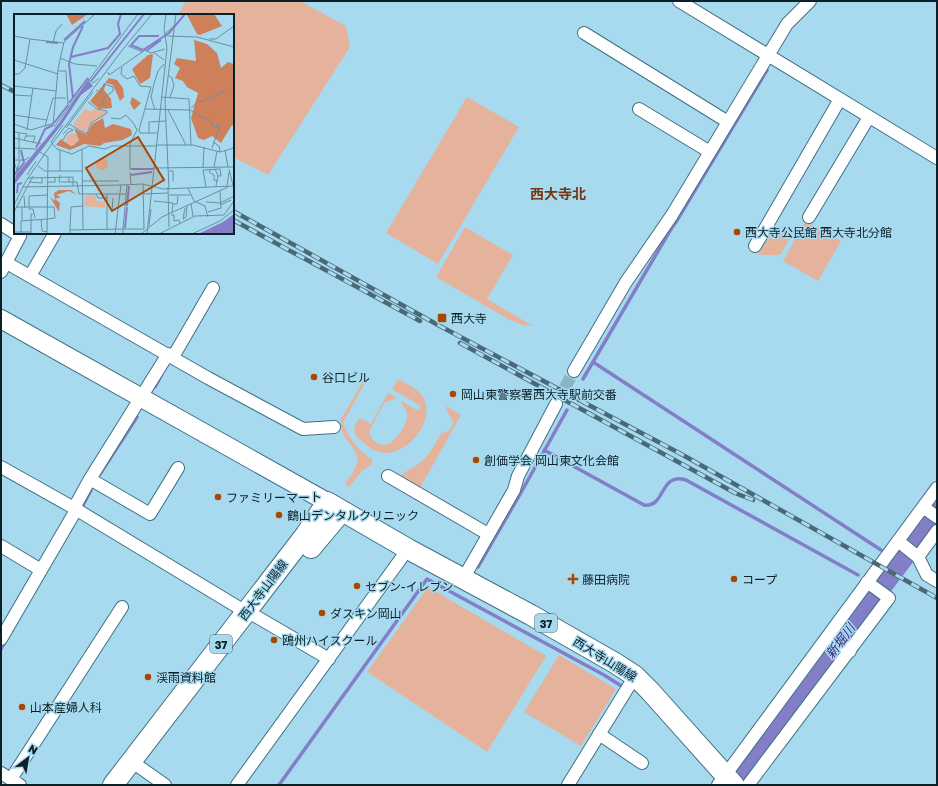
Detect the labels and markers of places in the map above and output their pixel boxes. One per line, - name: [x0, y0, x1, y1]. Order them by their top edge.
- place label: 西大寺公民館 西大寺北分館: [745, 225, 892, 240]
- marker: 西大寺公民館 西大寺北分館: [732, 227, 742, 237]
- place label: 西大寺: [451, 311, 487, 326]
- marker: 西大寺: [436, 312, 448, 324]
- place label: 谷口ビル: [322, 370, 370, 385]
- marker: 谷口ビル: [309, 372, 319, 382]
- place label: 岡山東警察署西大寺駅前交番: [461, 387, 617, 402]
- marker: 岡山東警察署西大寺駅前交番: [448, 389, 458, 399]
- place label: 創価学会 岡山東文化会館: [484, 453, 619, 468]
- marker: 創価学会 岡山東文化会館: [471, 455, 481, 465]
- place label: ファミリーマート: [226, 490, 322, 505]
- marker: ファミリーマート: [213, 492, 223, 502]
- place label: 鶴山デンタルクリニック: [287, 508, 419, 523]
- marker: 鶴山デンタルクリニック: [274, 510, 284, 520]
- place label: 藤田病院: [582, 572, 630, 587]
- place label: コープ: [742, 572, 777, 587]
- marker: 藤田病院: [567, 573, 579, 585]
- marker: コープ: [729, 574, 739, 584]
- place label: セブン-イレブン: [365, 579, 454, 594]
- marker: セブン-イレブン: [352, 581, 362, 591]
- place label: ダスキン岡山: [330, 606, 402, 621]
- marker: ダスキン岡山: [317, 608, 327, 618]
- place label: 鴎州ハイスクール: [282, 633, 377, 648]
- marker: 鴎州ハイスクール: [269, 635, 279, 645]
- place label: 渓雨資料館: [156, 670, 216, 685]
- marker: 渓雨資料館: [143, 672, 153, 682]
- place label: 山本産婦人科: [30, 700, 102, 715]
- marker: 山本産婦人科: [17, 702, 27, 712]

